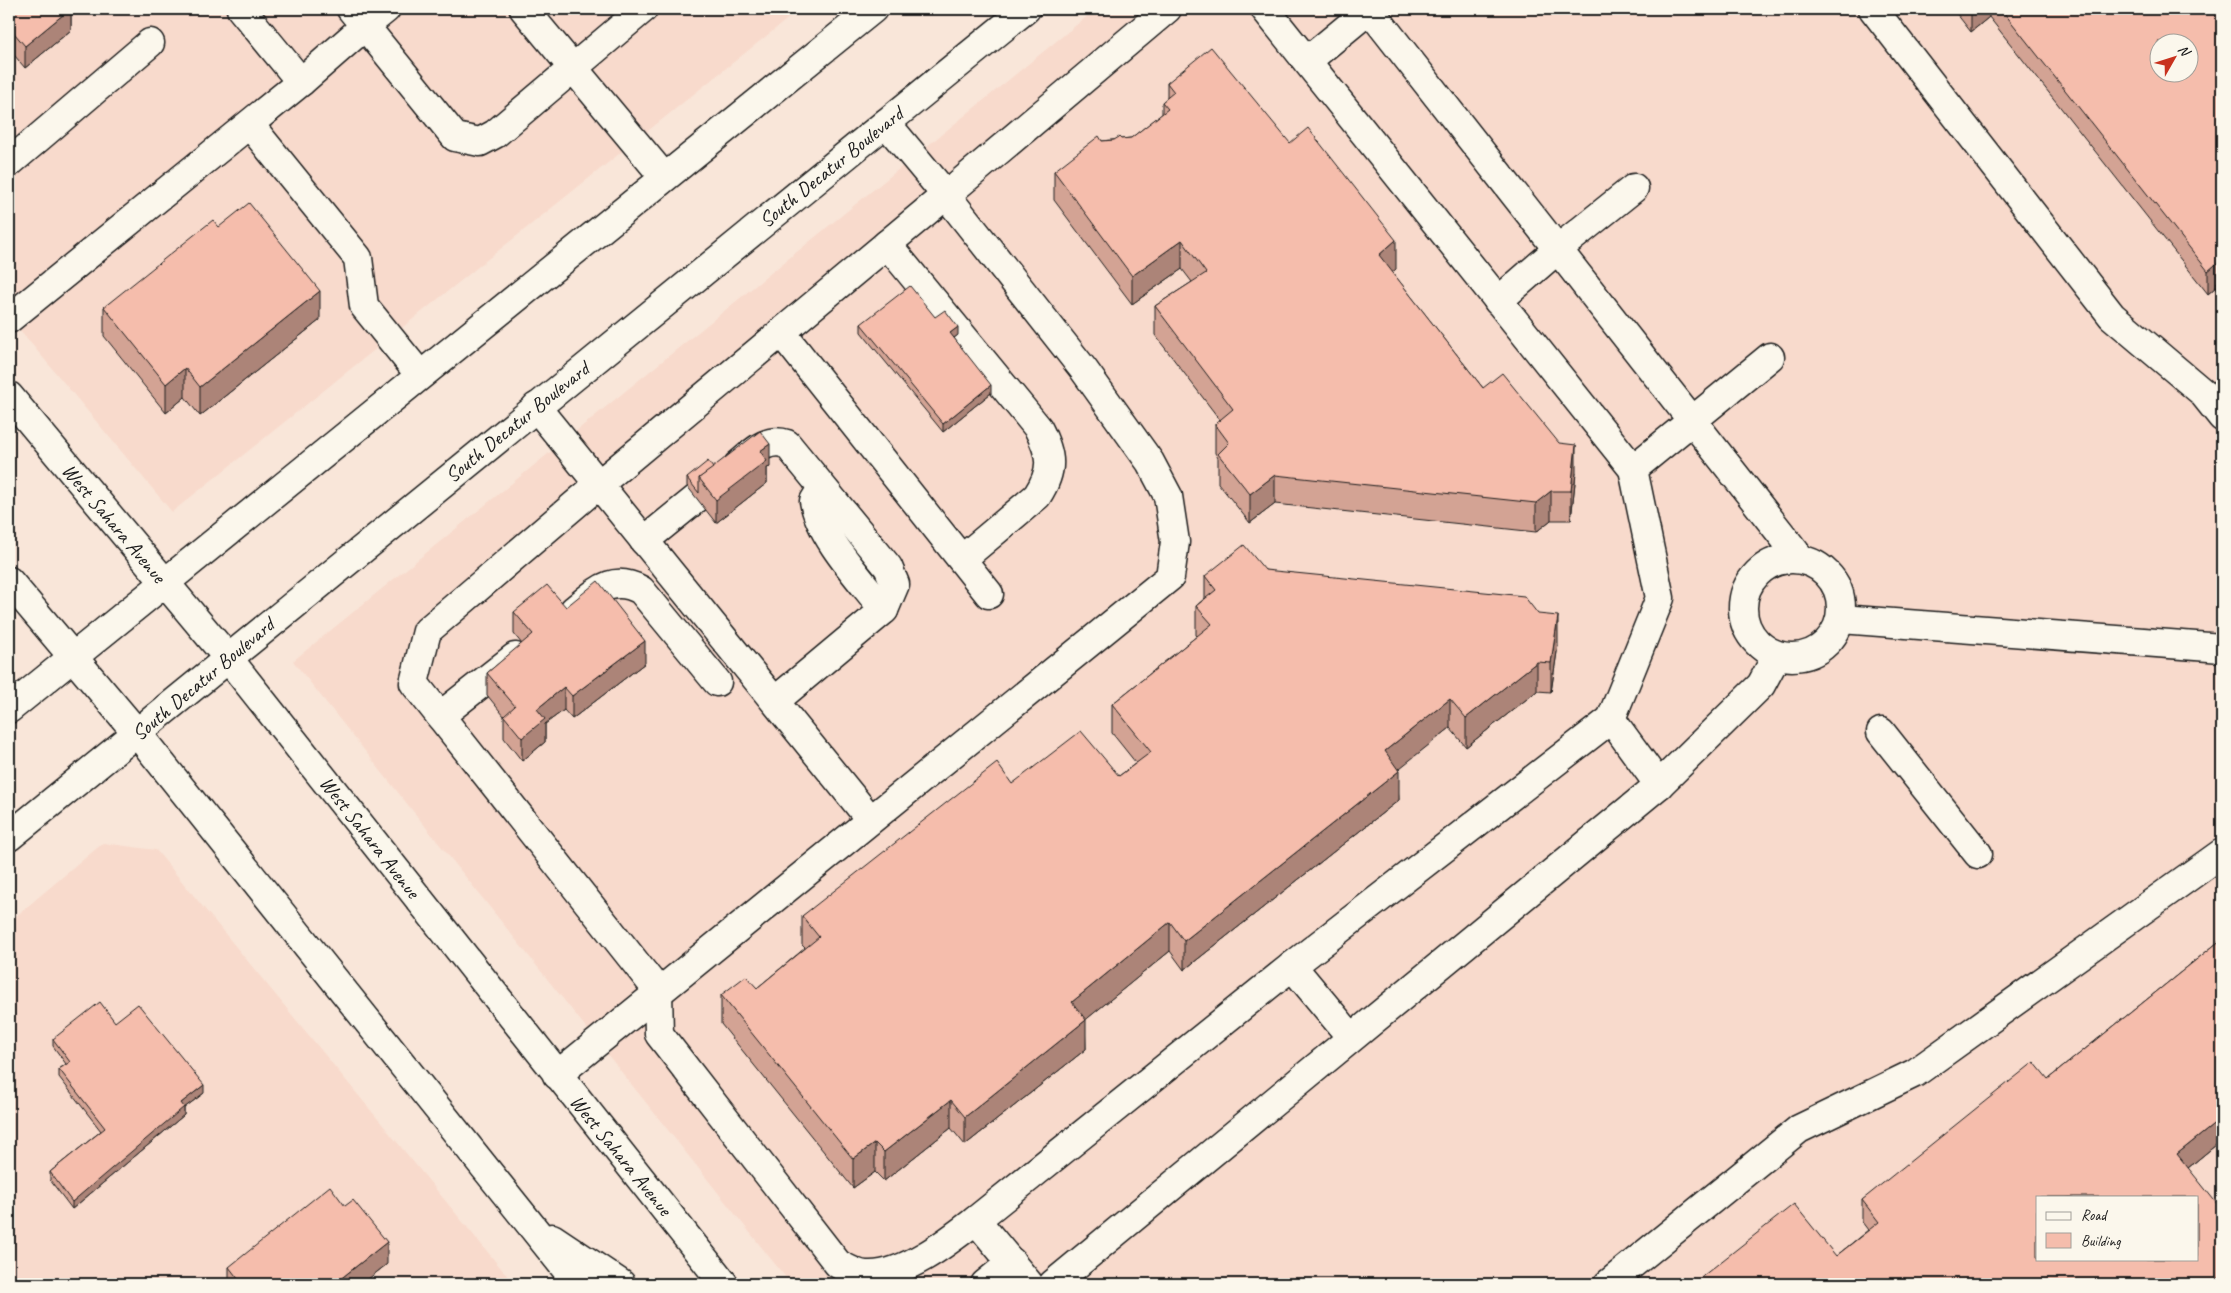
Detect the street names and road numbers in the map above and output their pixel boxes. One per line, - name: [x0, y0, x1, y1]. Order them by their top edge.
- street label: South Decatur Boulevard: [754, 99, 910, 233]
- street label: South Decatur Boulevard: [440, 354, 596, 488]
- street label: West Sahara Avenue: [56, 458, 173, 590]
- street label: South Decatur Boulevard: [126, 610, 282, 746]
- street label: West Sahara Avenue: [314, 771, 427, 905]
- street label: West Sahara Avenue: [564, 1089, 679, 1222]

